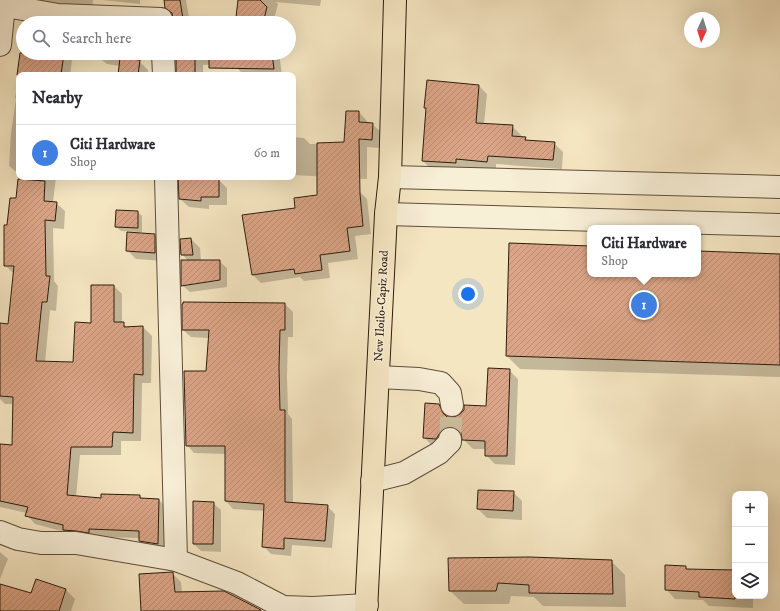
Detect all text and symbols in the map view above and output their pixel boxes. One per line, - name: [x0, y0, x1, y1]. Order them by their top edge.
- north arrow: [684, 12, 720, 48]
- search box: [16, 16, 296, 60]
- icon: search: [30, 27, 52, 49]
- text: Search here: [62, 29, 131, 48]
- text: Nearby: [32, 87, 82, 109]
- text: Citi Hardware: [70, 135, 155, 154]
- text: 1: [43, 145, 47, 161]
- text: 60 m: [254, 145, 280, 161]
- text: Shop: [70, 154, 96, 170]
- popup: [587, 225, 701, 277]
- text: Citi Hardware: [601, 234, 687, 253]
- street label: New Iloilo-Capiz Road: [371, 250, 392, 362]
- text: Shop: [601, 253, 628, 269]
- your location: [458, 284, 478, 304]
- pin: 1: [631, 290, 657, 320]
- map controls: [732, 491, 768, 599]
- button: +: [732, 491, 768, 527]
- button: −: [732, 527, 768, 563]
- button: layers: [732, 563, 768, 599]

